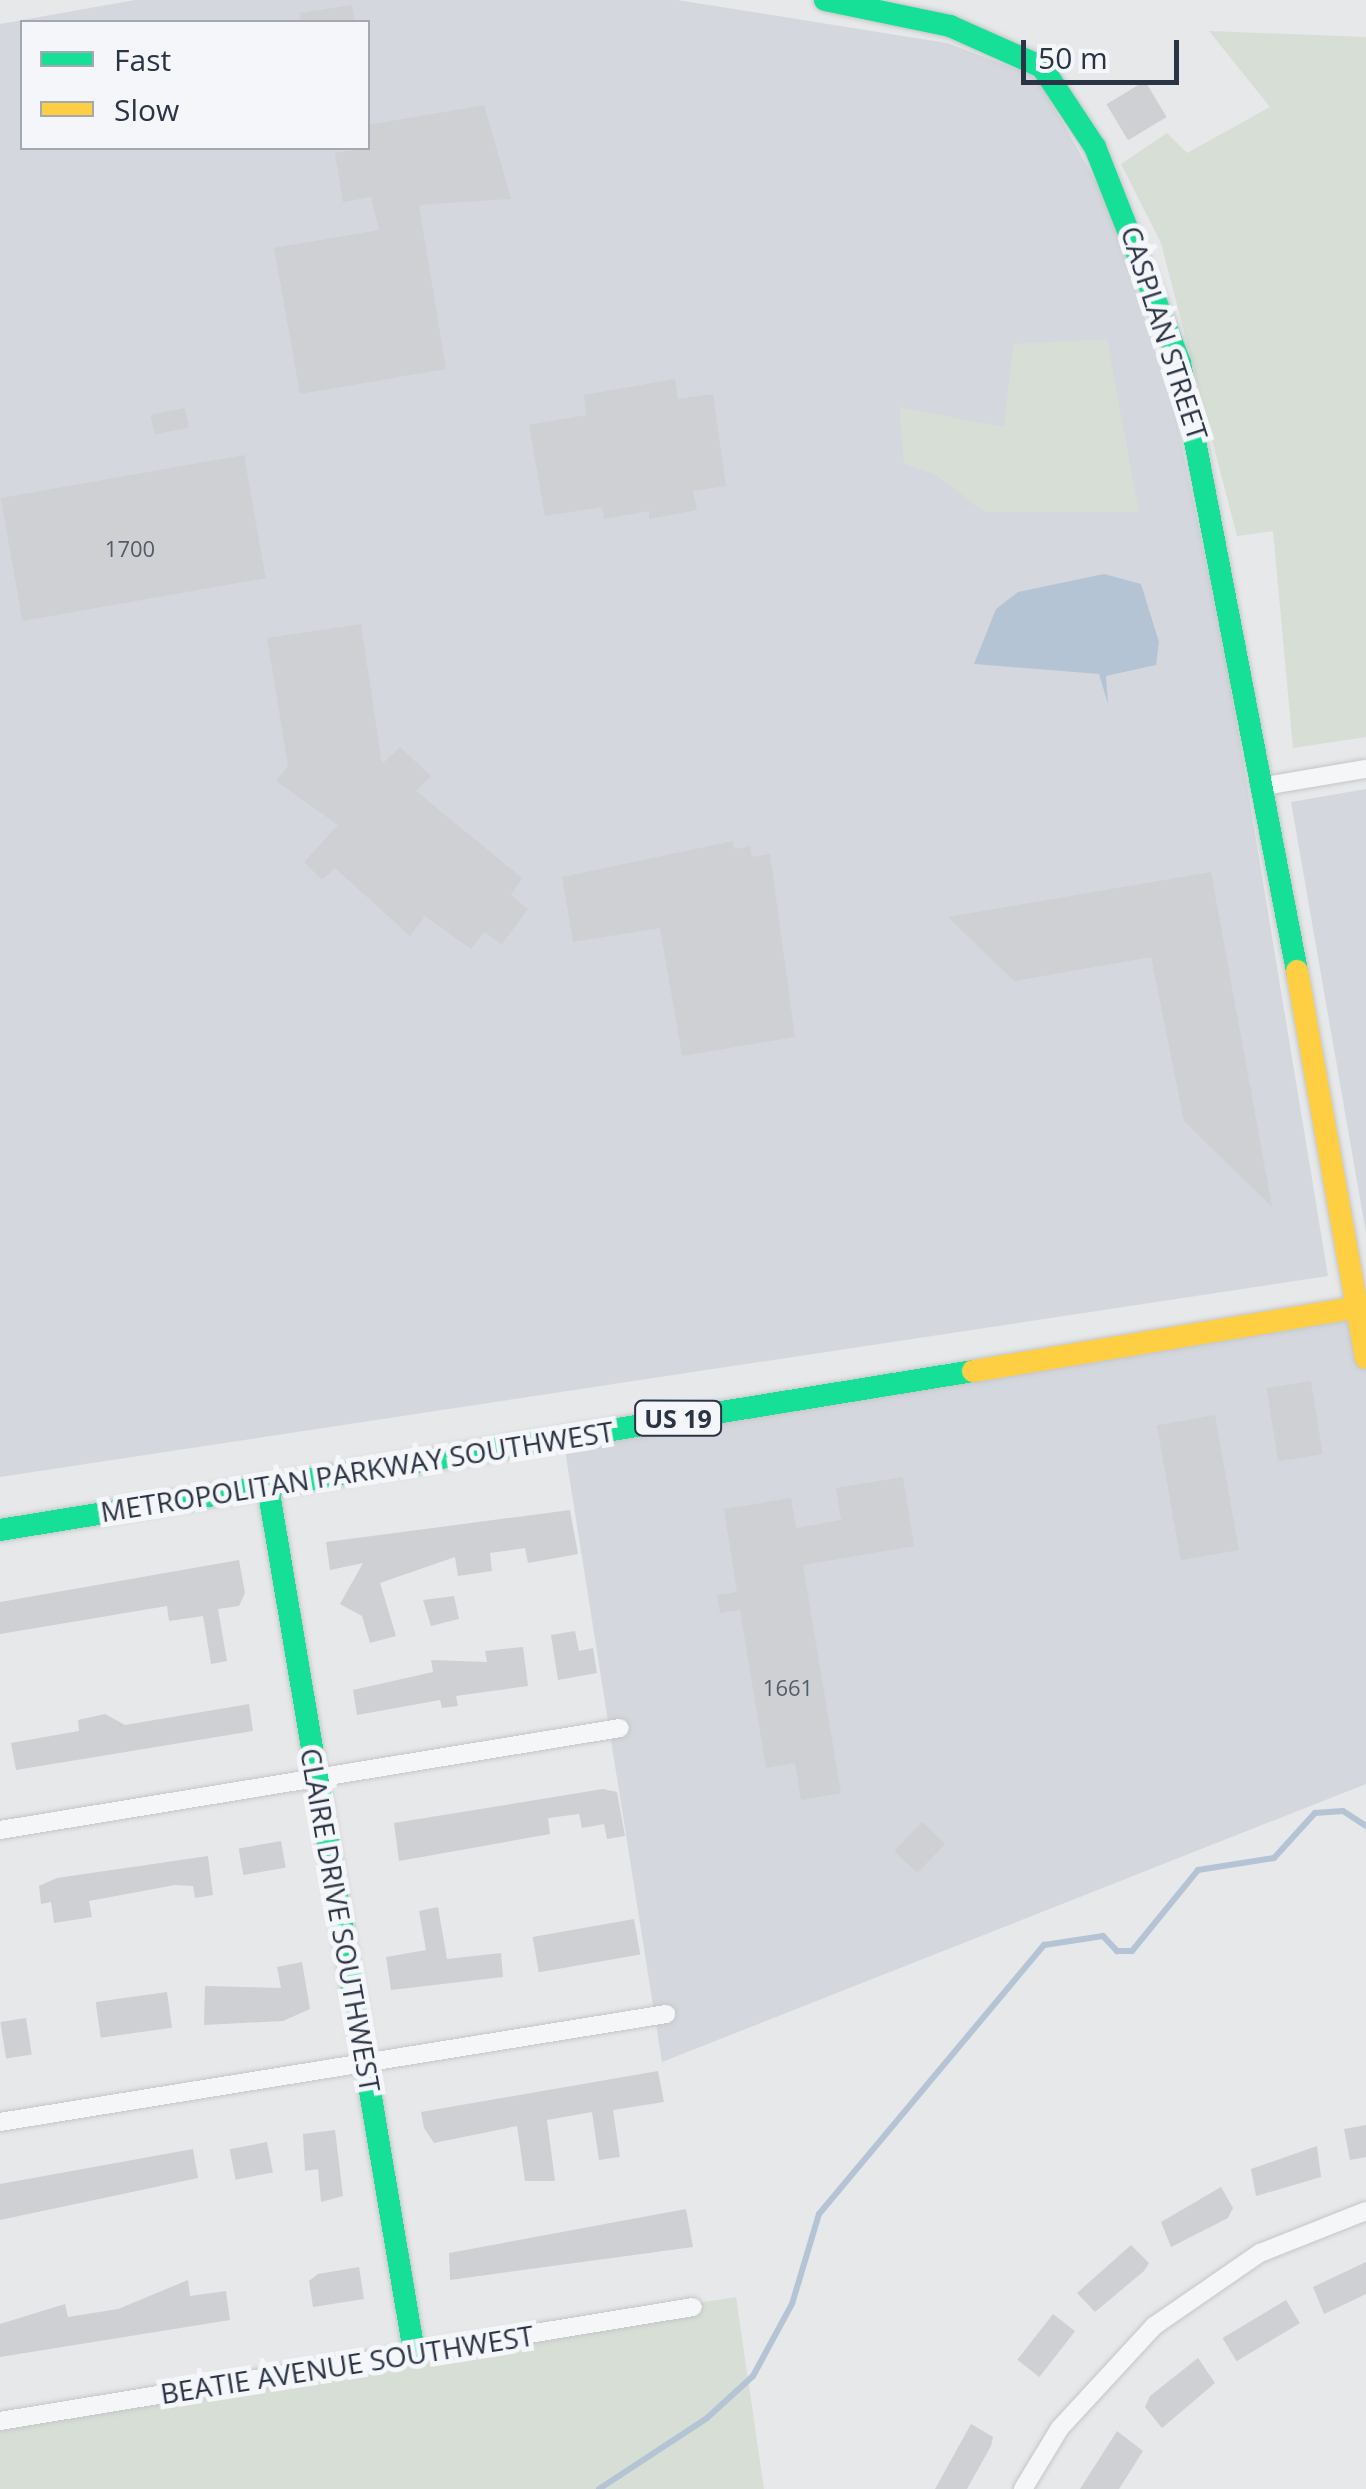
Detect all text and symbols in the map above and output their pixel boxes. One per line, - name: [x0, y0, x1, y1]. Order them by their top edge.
- legend: [20, 20, 370, 150]
- scale bar: [1026, 20, 1184, 82]
- text: 50 m: [1038, 37, 1108, 78]
- text: Fast: [114, 39, 171, 80]
- text: Slow: [114, 89, 179, 130]
- street label: CASPLAN STREET: [1115, 222, 1215, 444]
- house number: 1700: [105, 536, 155, 562]
- road number: US 19: [633, 1398, 723, 1438]
- street label: METROPOLITAN PARKWAY SOUTHWEST: [98, 1414, 616, 1528]
- house number: 1661: [763, 1675, 813, 1701]
- street label: CLAIRE DRIVE SOUTHWEST: [294, 1745, 388, 2095]
- street label: BEATIE AVENUE SOUTHWEST: [158, 2318, 536, 2410]

